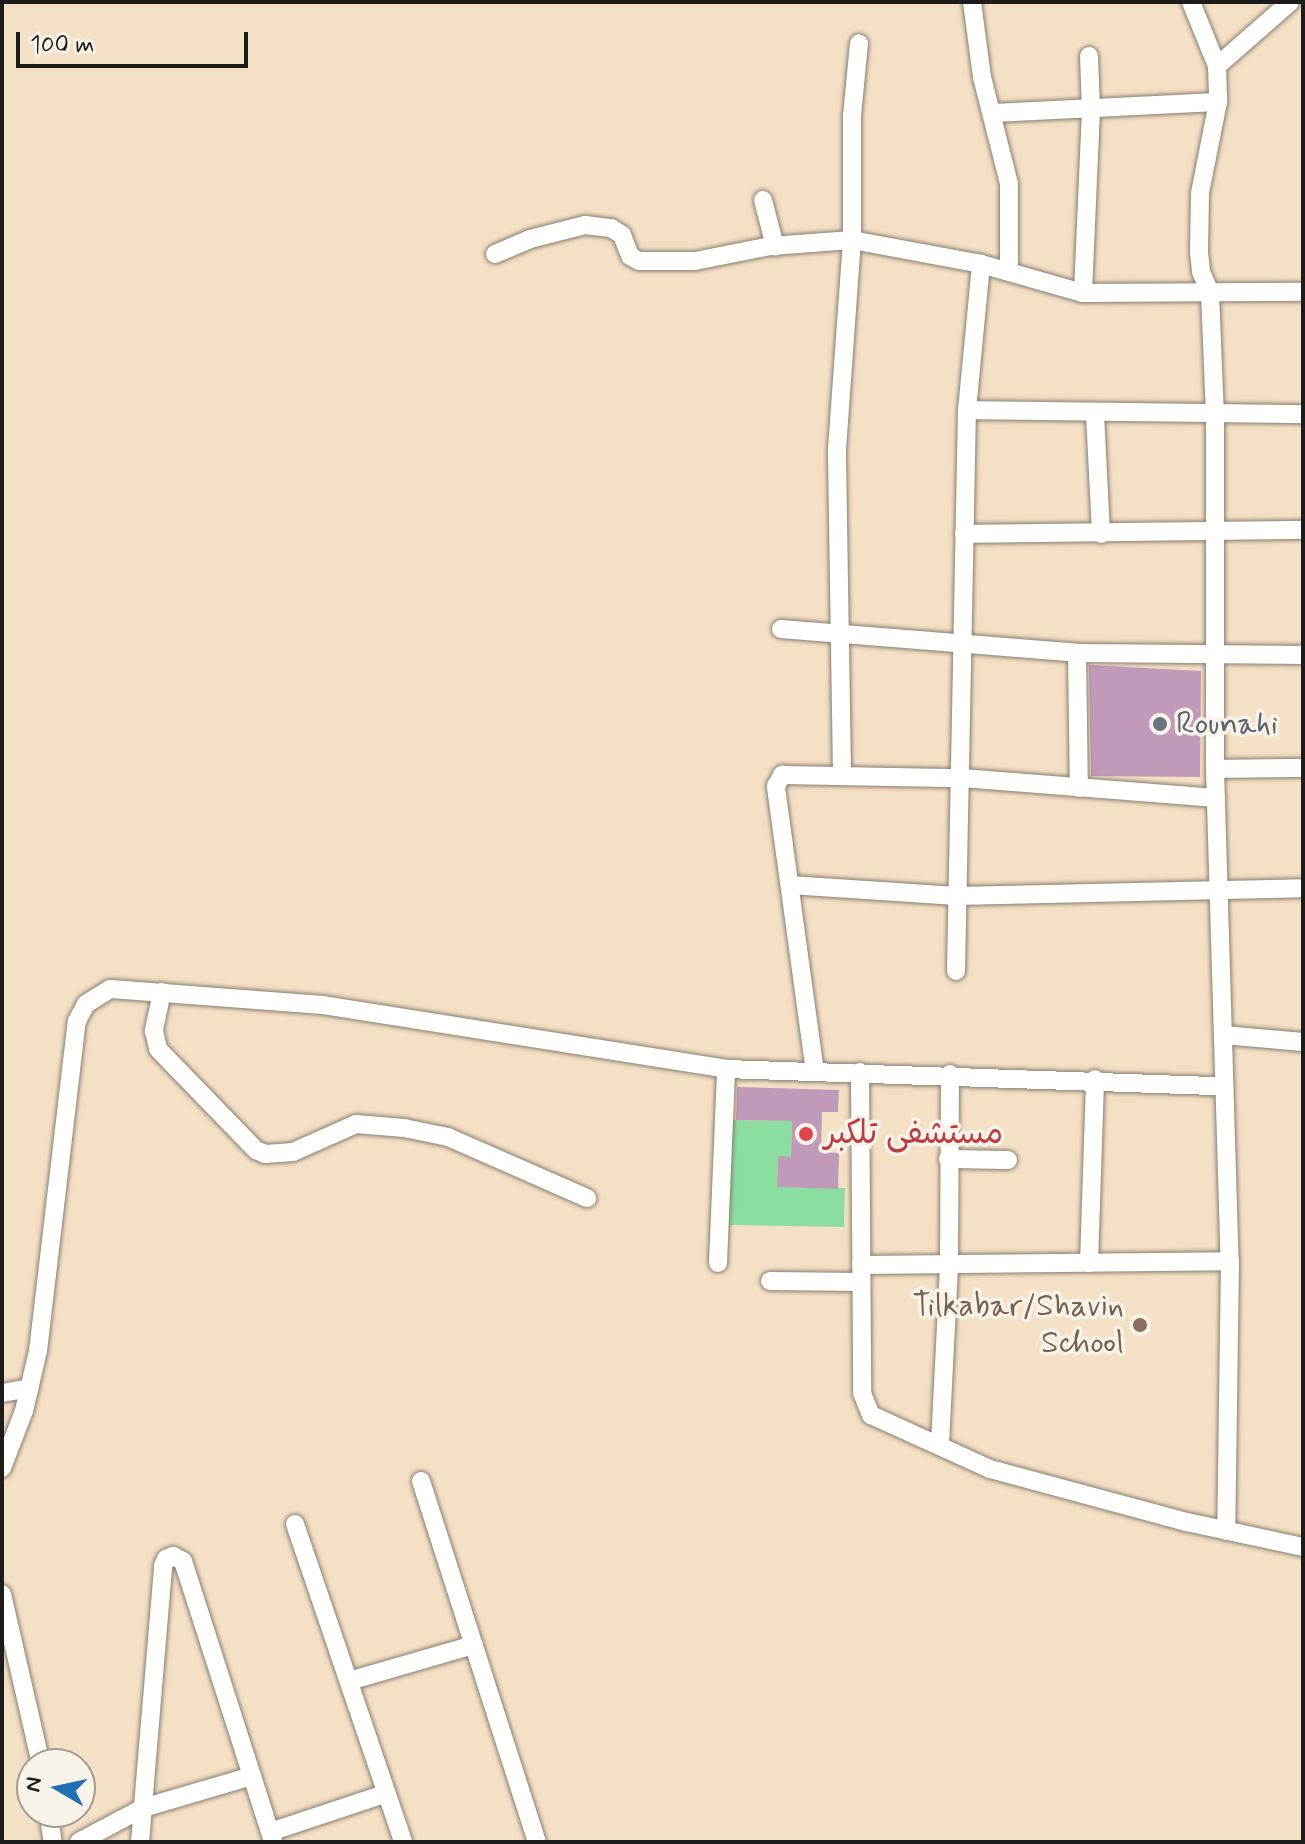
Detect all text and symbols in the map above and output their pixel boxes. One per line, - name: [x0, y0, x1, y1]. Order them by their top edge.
- scale bar: [20, 16, 252, 66]
- text: 100 m: [30, 30, 94, 61]
- place label: Rounahi: [1176, 705, 1278, 743]
- marker: Rounahi: [1151, 715, 1169, 733]
- place label: مستشفى تلكبر: [824, 1115, 1003, 1153]
- marker: مستشفى تلكبر: [795, 1123, 817, 1145]
- place label: Tilkabar/Shavin School: [913, 1288, 1124, 1363]
- marker: Tilkabar/Shavin School: [1131, 1316, 1149, 1334]
- north arrow: [16, 1748, 96, 1828]
- text: N: [19, 1775, 49, 1794]

